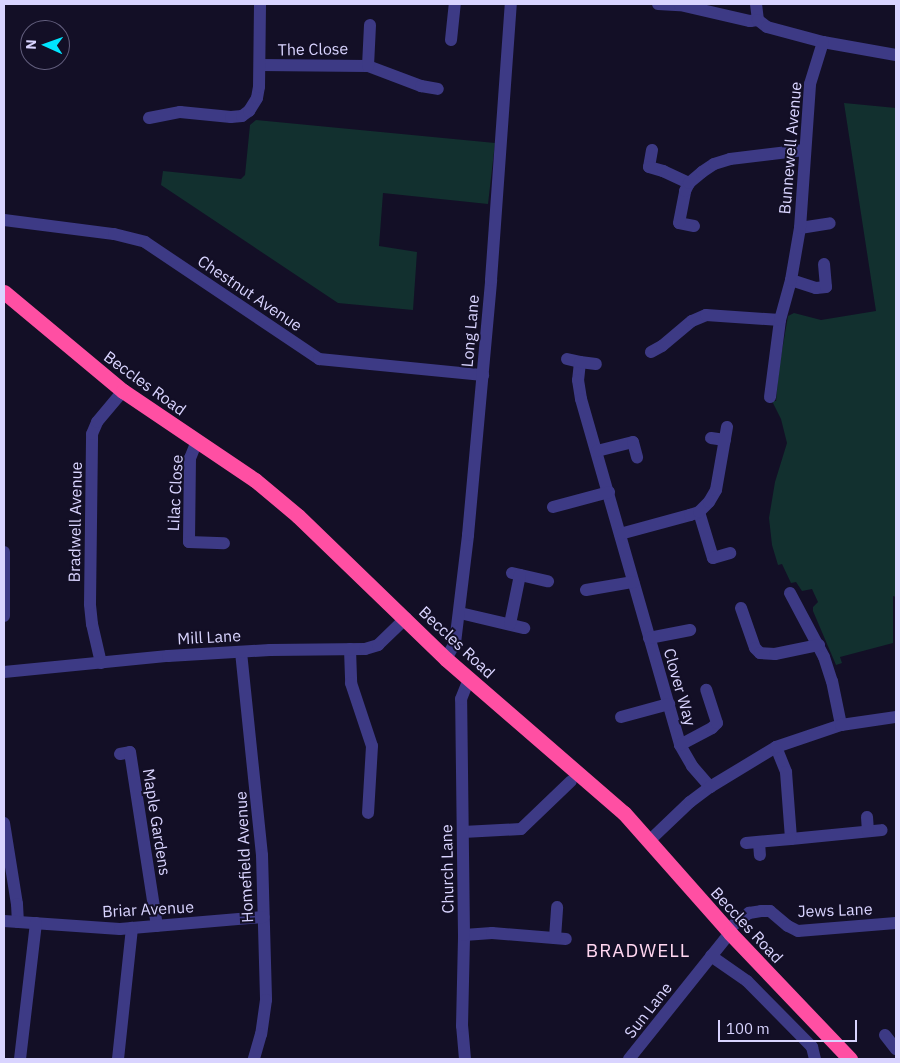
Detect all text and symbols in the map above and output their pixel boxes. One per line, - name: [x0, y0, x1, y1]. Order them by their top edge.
- north arrow: [20, 20, 70, 70]
- text: N: [22, 39, 40, 50]
- street label: The Close: [278, 39, 348, 59]
- street label: Bunnewell Avenue: [775, 81, 805, 215]
- street label: Chestnut Avenue: [194, 251, 306, 335]
- street label: Long Lane: [457, 294, 483, 368]
- street label: Beccles Road: [100, 347, 190, 419]
- street label: Lilac Close: [163, 454, 187, 532]
- street label: Bradwell Avenue: [64, 461, 86, 583]
- street label: Beccles Road: [415, 602, 499, 682]
- street label: Mill Lane: [177, 626, 241, 648]
- street label: Clover Way: [660, 646, 700, 728]
- street label: Maple Gardens: [139, 767, 175, 877]
- street label: Homefield Avenue: [231, 791, 257, 923]
- street label: Church Lane: [437, 824, 457, 914]
- street label: Beccles Road: [707, 883, 787, 967]
- street label: Briar Avenue: [102, 897, 194, 921]
- street label: Jews Lane: [797, 899, 873, 921]
- district label: BRADWELL: [585, 940, 691, 962]
- street label: Sun Lane: [620, 978, 676, 1042]
- scale bar: [720, 1010, 859, 1042]
- text: 100 m: [726, 1019, 770, 1038]

